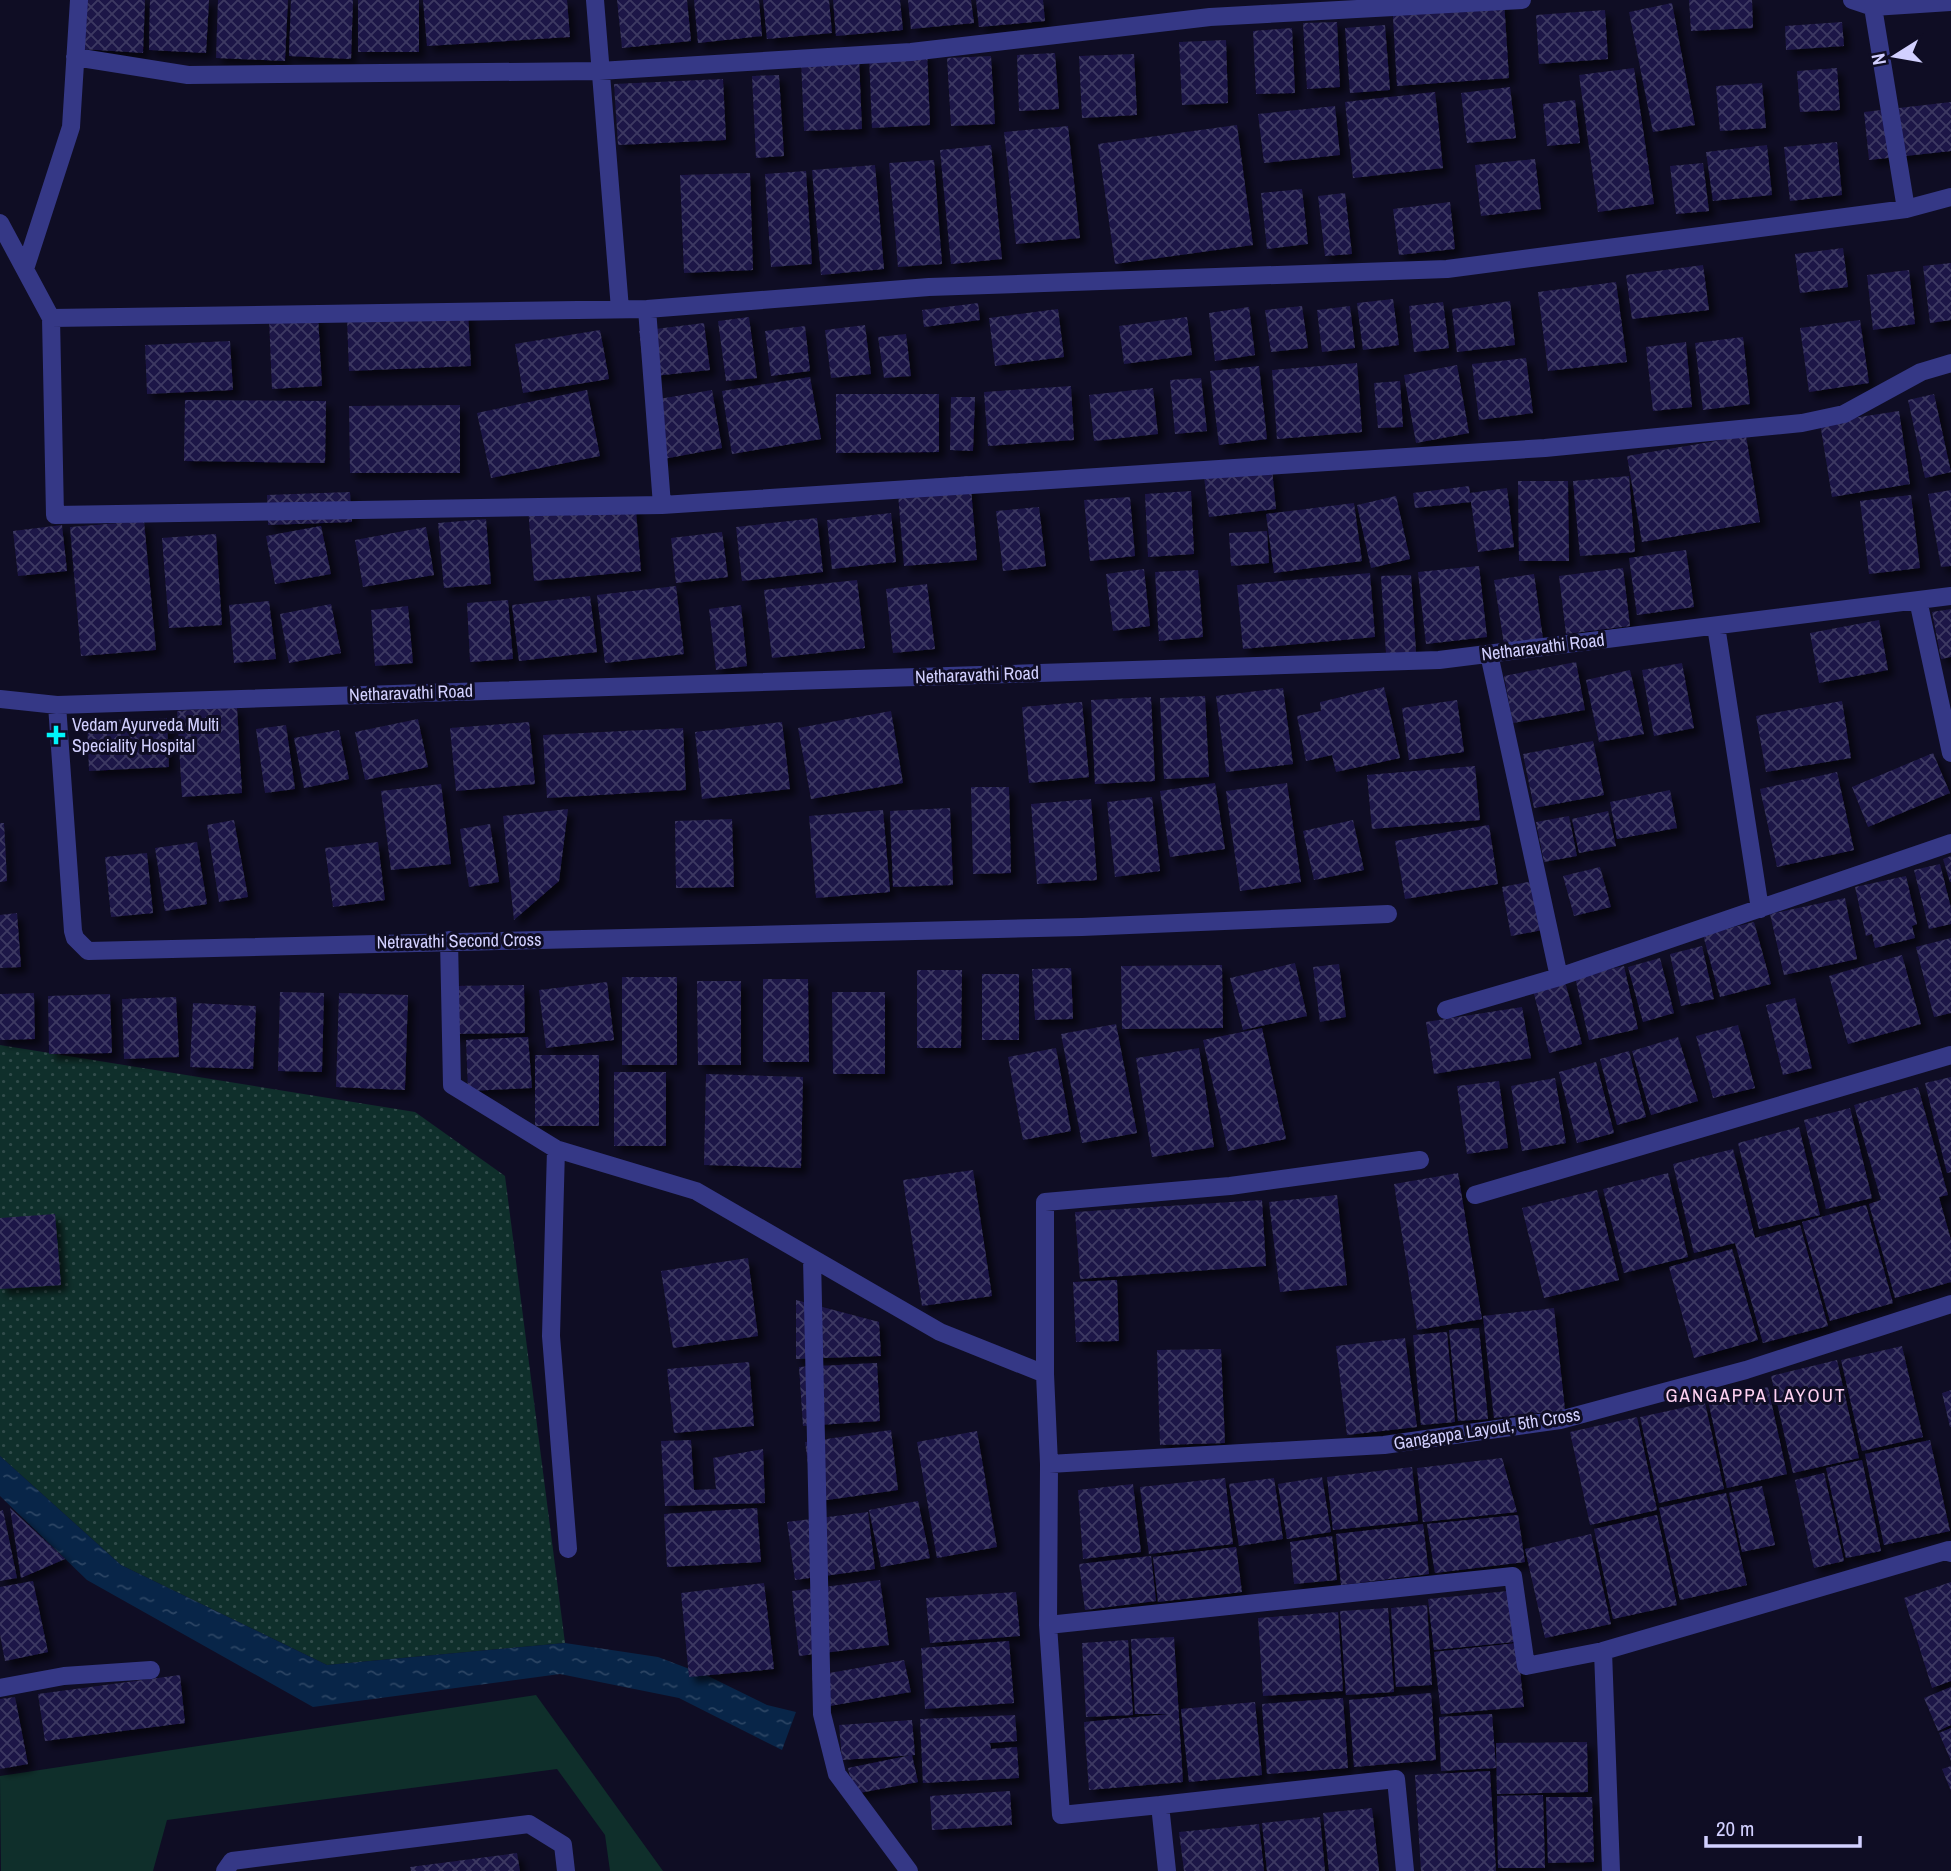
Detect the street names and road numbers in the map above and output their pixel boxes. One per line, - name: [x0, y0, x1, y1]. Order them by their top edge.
- street label: Netharavathi Road: [1480, 627, 1606, 666]
- street label: Netharavathi Road: [915, 660, 1039, 689]
- street label: Netharavathi Road: [349, 678, 473, 707]
- street label: Netravathi Second Cross: [376, 927, 542, 954]
- street label: Gangappa Layout, 5th Cross: [1392, 1401, 1582, 1456]

